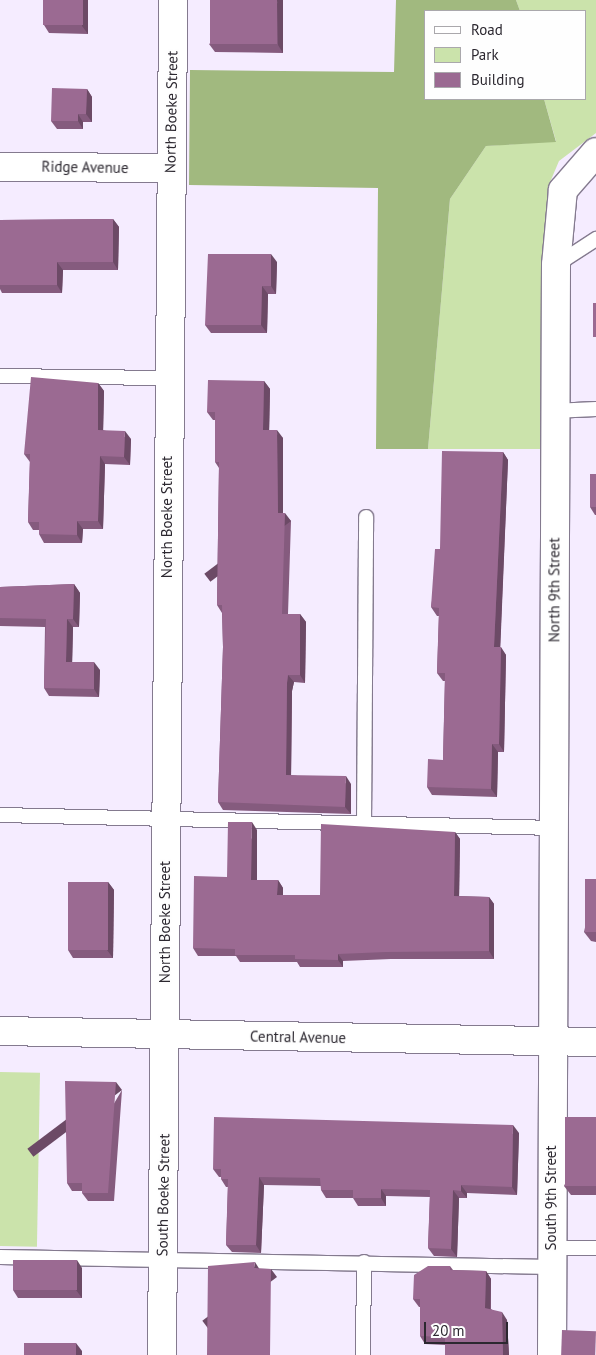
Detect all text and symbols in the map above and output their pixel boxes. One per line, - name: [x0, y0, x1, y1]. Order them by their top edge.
- legend: [424, 10, 586, 100]
- text: Road: [471, 20, 503, 39]
- text: Park: [471, 45, 499, 64]
- street label: North Boeke Street: [161, 51, 181, 173]
- text: Building: [471, 70, 525, 89]
- street label: Ridge Avenue: [41, 157, 129, 177]
- street label: North Boeke Street: [158, 456, 176, 578]
- street label: North 9th Street: [545, 538, 563, 642]
- street label: North Boeke Street: [156, 861, 174, 983]
- street label: Central Avenue: [249, 1027, 347, 1047]
- street label: South Boeke Street: [153, 1133, 173, 1257]
- street label: South 9th Street: [542, 1145, 560, 1251]
- scale bar: [426, 1312, 510, 1344]
- text: 20 m: [432, 1321, 465, 1340]

